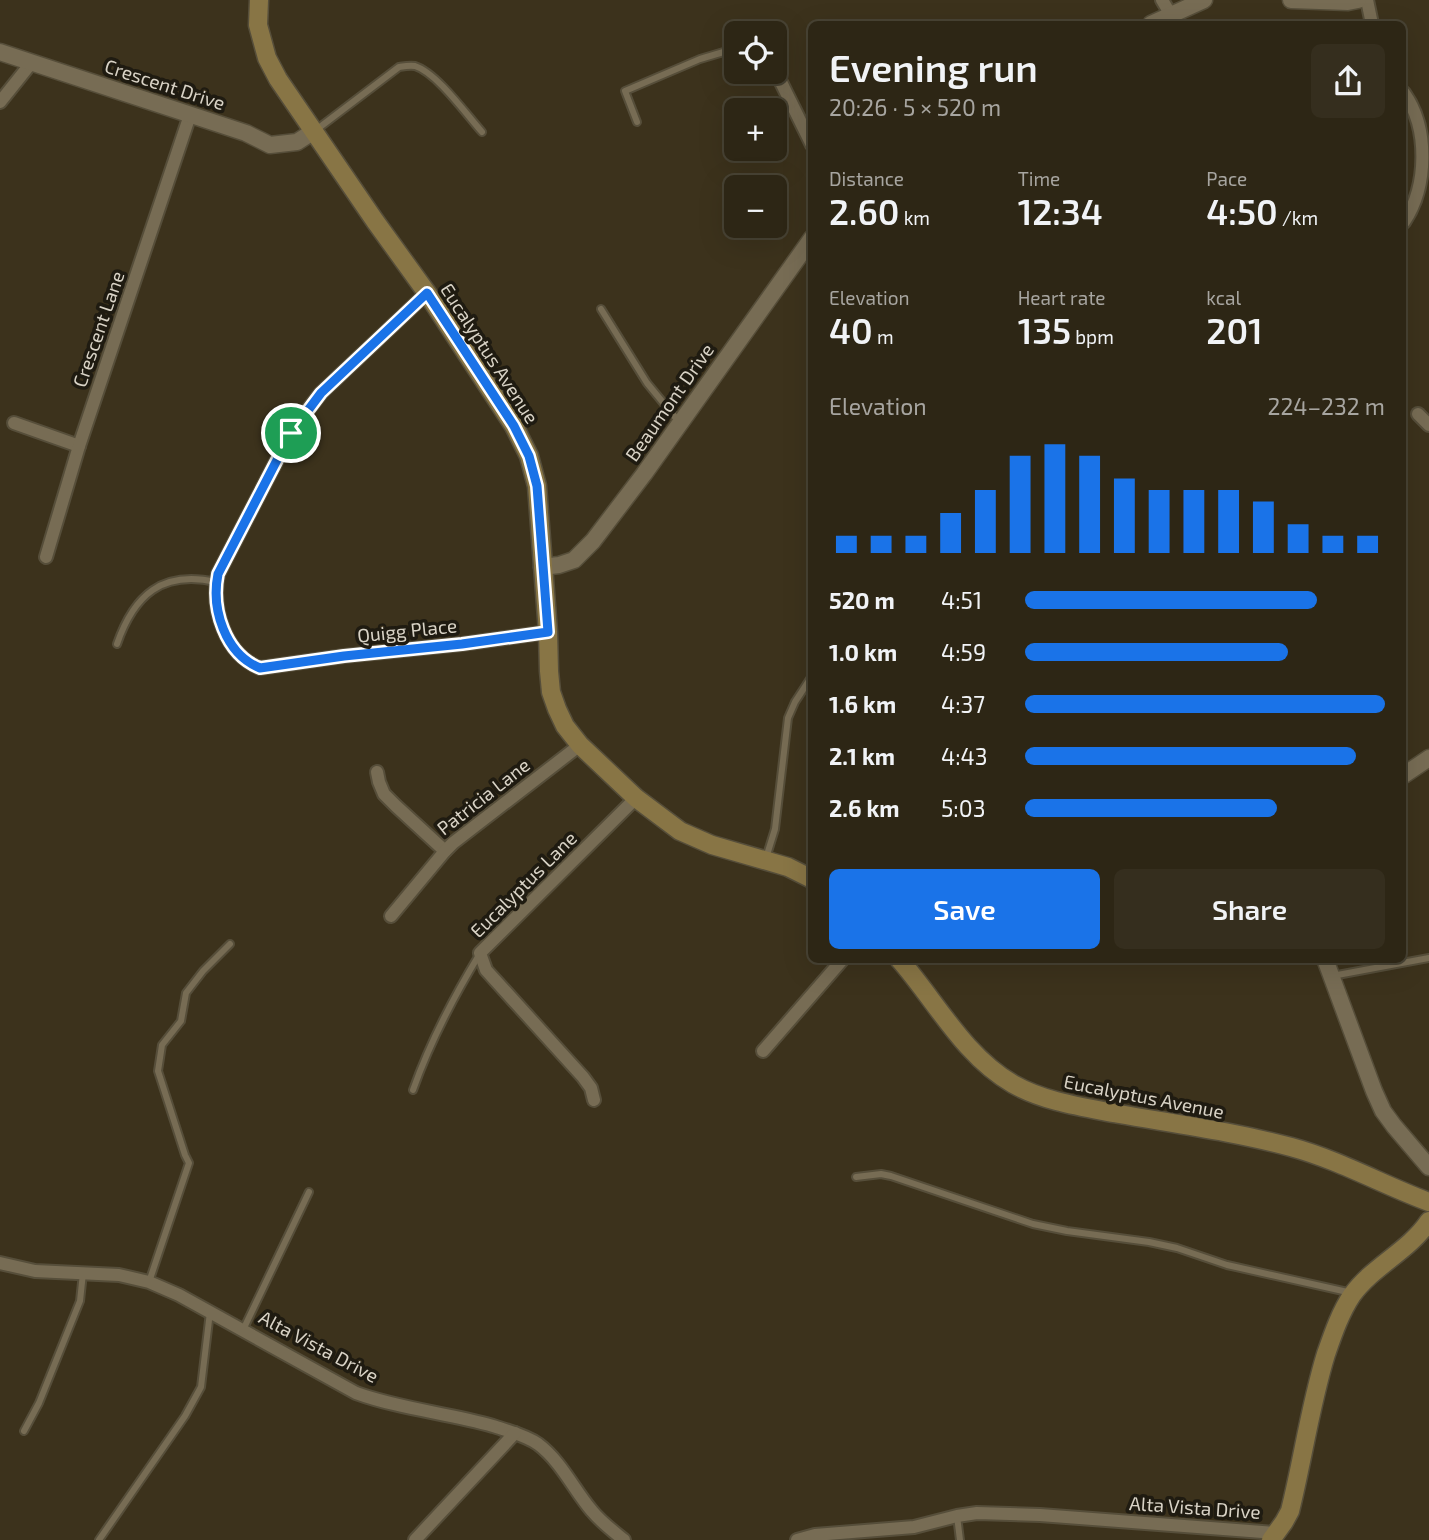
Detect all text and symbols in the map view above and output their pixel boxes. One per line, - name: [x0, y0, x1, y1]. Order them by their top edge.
- map controls: [724, 21, 787, 238]
- button: locate: [724, 21, 787, 84]
- text: Evening run: [829, 44, 1038, 90]
- button: share: [1311, 44, 1385, 118]
- street label: Crescent Drive: [102, 54, 228, 114]
- text: 20:26 · 5 × 520 m: [829, 93, 1001, 121]
- button: +: [724, 98, 787, 161]
- text: Distance: [829, 167, 904, 190]
- text: Time: [1018, 167, 1060, 190]
- text: Pace: [1206, 167, 1247, 190]
- button: −: [724, 175, 787, 238]
- text: 2.60: [829, 190, 899, 232]
- text: 12:34: [1018, 190, 1103, 232]
- text: 4:50: [1206, 190, 1278, 232]
- text: km: [899, 206, 930, 229]
- text: /km: [1278, 206, 1318, 229]
- street label: Crescent Lane: [67, 268, 129, 390]
- street label: Eucalyptus Avenue: [436, 279, 544, 427]
- text: Elevation: [829, 286, 910, 309]
- text: Heart rate: [1018, 286, 1106, 309]
- text: kcal: [1206, 286, 1241, 309]
- text: 40: [829, 309, 873, 351]
- text: 135: [1018, 309, 1071, 351]
- text: 201: [1206, 309, 1263, 351]
- text: m: [873, 325, 894, 348]
- text: bpm: [1071, 325, 1114, 348]
- street label: Beaumont Drive: [620, 339, 718, 465]
- text: Elevation: [829, 392, 927, 420]
- text: 224–232 m: [1267, 392, 1385, 420]
- pin: [261, 403, 321, 463]
- icon: arrive: [272, 414, 310, 452]
- text: 520 m: [829, 586, 895, 614]
- text: 4:51: [941, 586, 982, 614]
- street label: Quigg Place: [356, 613, 458, 647]
- text: 1.0 km: [829, 638, 897, 666]
- text: 4:59: [941, 638, 986, 666]
- text: 1.6 km: [829, 690, 896, 718]
- text: 4:37: [941, 690, 985, 718]
- text: 2.1 km: [829, 742, 895, 770]
- text: 4:43: [941, 742, 988, 770]
- street label: Patricia Lane: [432, 753, 534, 839]
- text: 2.6 km: [829, 794, 900, 822]
- text: 5:03: [941, 794, 985, 822]
- street label: Eucalyptus Lane: [465, 826, 581, 942]
- button: Save: [829, 869, 1100, 949]
- button: Share: [1114, 869, 1385, 949]
- street label: Eucalyptus Avenue: [1062, 1069, 1226, 1123]
- street label: Alta Vista Drive: [255, 1305, 383, 1387]
- street label: Alta Vista Drive: [1128, 1491, 1262, 1523]

